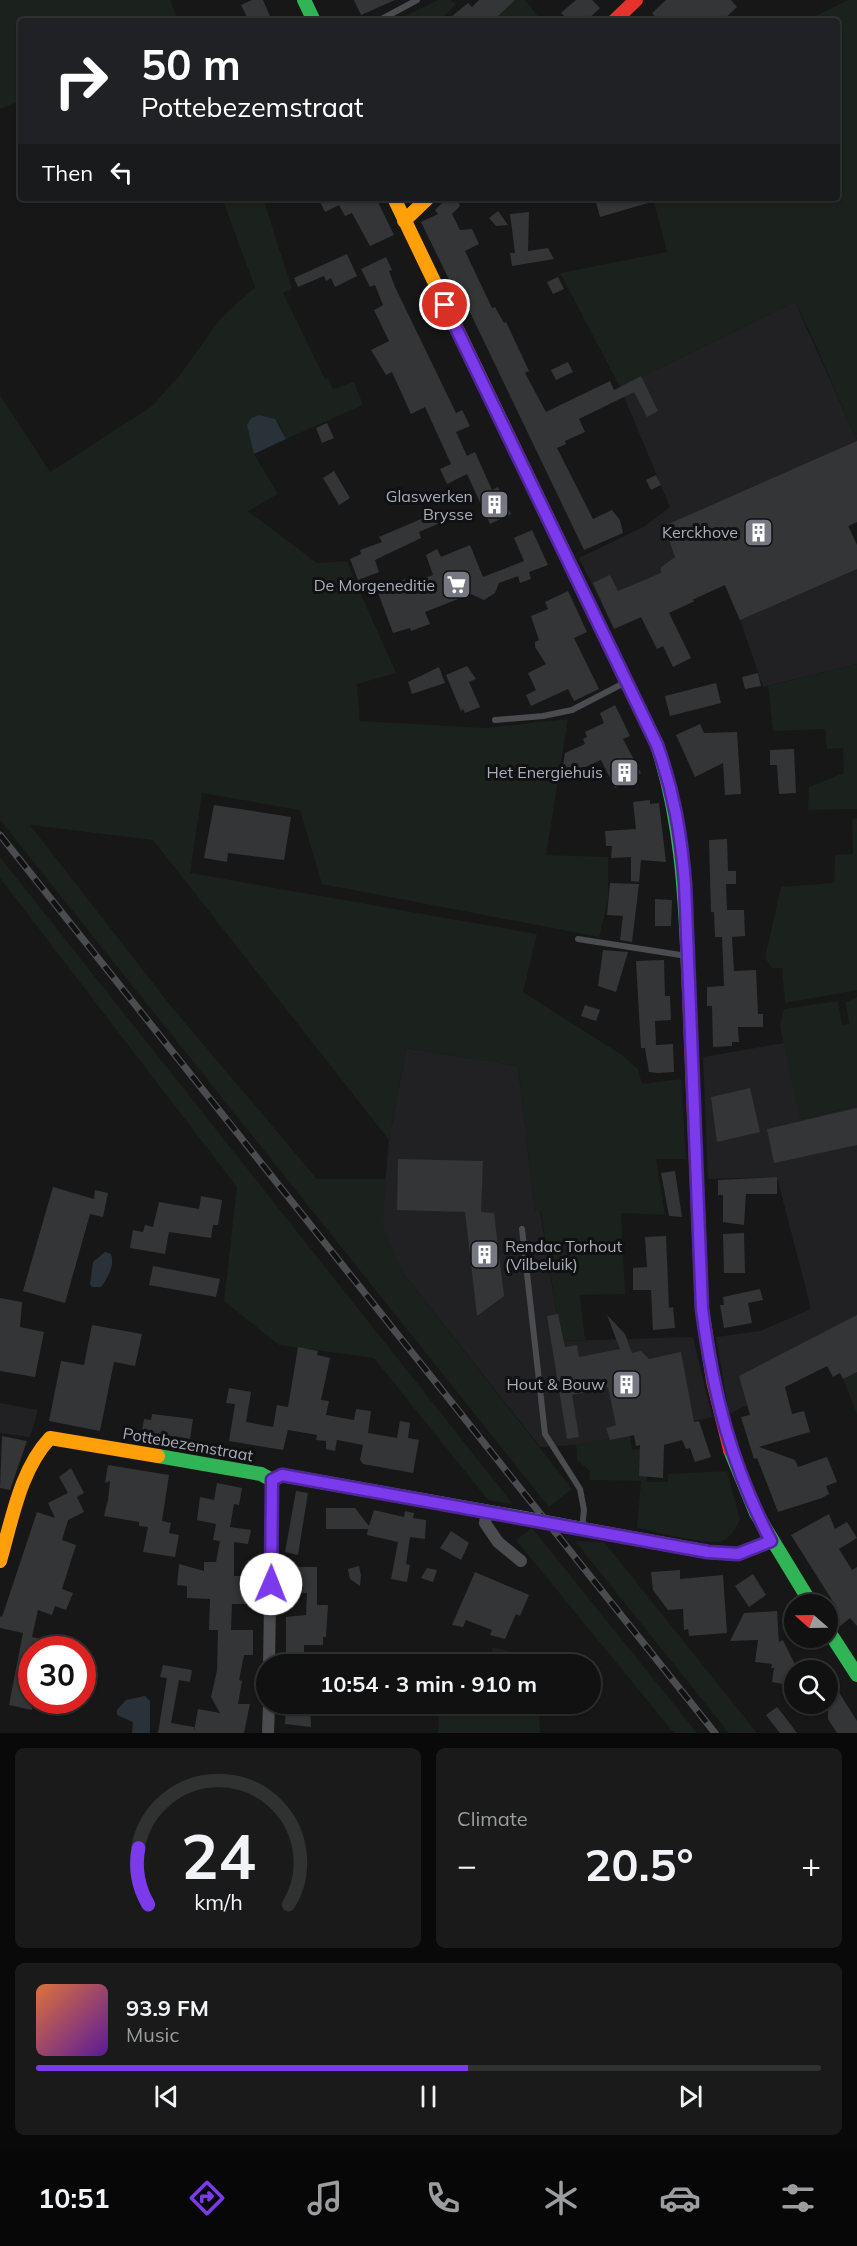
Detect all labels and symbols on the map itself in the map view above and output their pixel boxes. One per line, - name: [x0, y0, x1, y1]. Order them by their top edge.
- pin: [419, 279, 470, 330]
- place label: Glaswerken Brysse: [386, 486, 473, 524]
- building icon: Glaswerken Brysse: [478, 489, 510, 521]
- building icon: Kerckhove: [743, 516, 775, 548]
- place label: Kerckhove: [662, 522, 738, 542]
- supermarket icon: De Morgeneditie: [440, 569, 472, 601]
- place label: De Morgeneditie: [314, 575, 435, 595]
- building icon: Het Energiehuis: [608, 756, 640, 788]
- place label: Het Energiehuis: [487, 762, 603, 782]
- place label: Rendac Torhout (Vilbeluik): [505, 1236, 622, 1274]
- building icon: Rendac Torhout (Vilbeluik): [468, 1239, 500, 1271]
- building icon: Hout & Bouw: [610, 1368, 642, 1400]
- place label: Hout & Bouw: [507, 1374, 605, 1394]
- street label: Pottebezemstraat: [121, 1423, 255, 1465]
- position arrow: [239, 1552, 303, 1616]
- north arrow: [784, 1594, 838, 1648]
- speed limit sign: 30: [18, 1636, 96, 1714]

